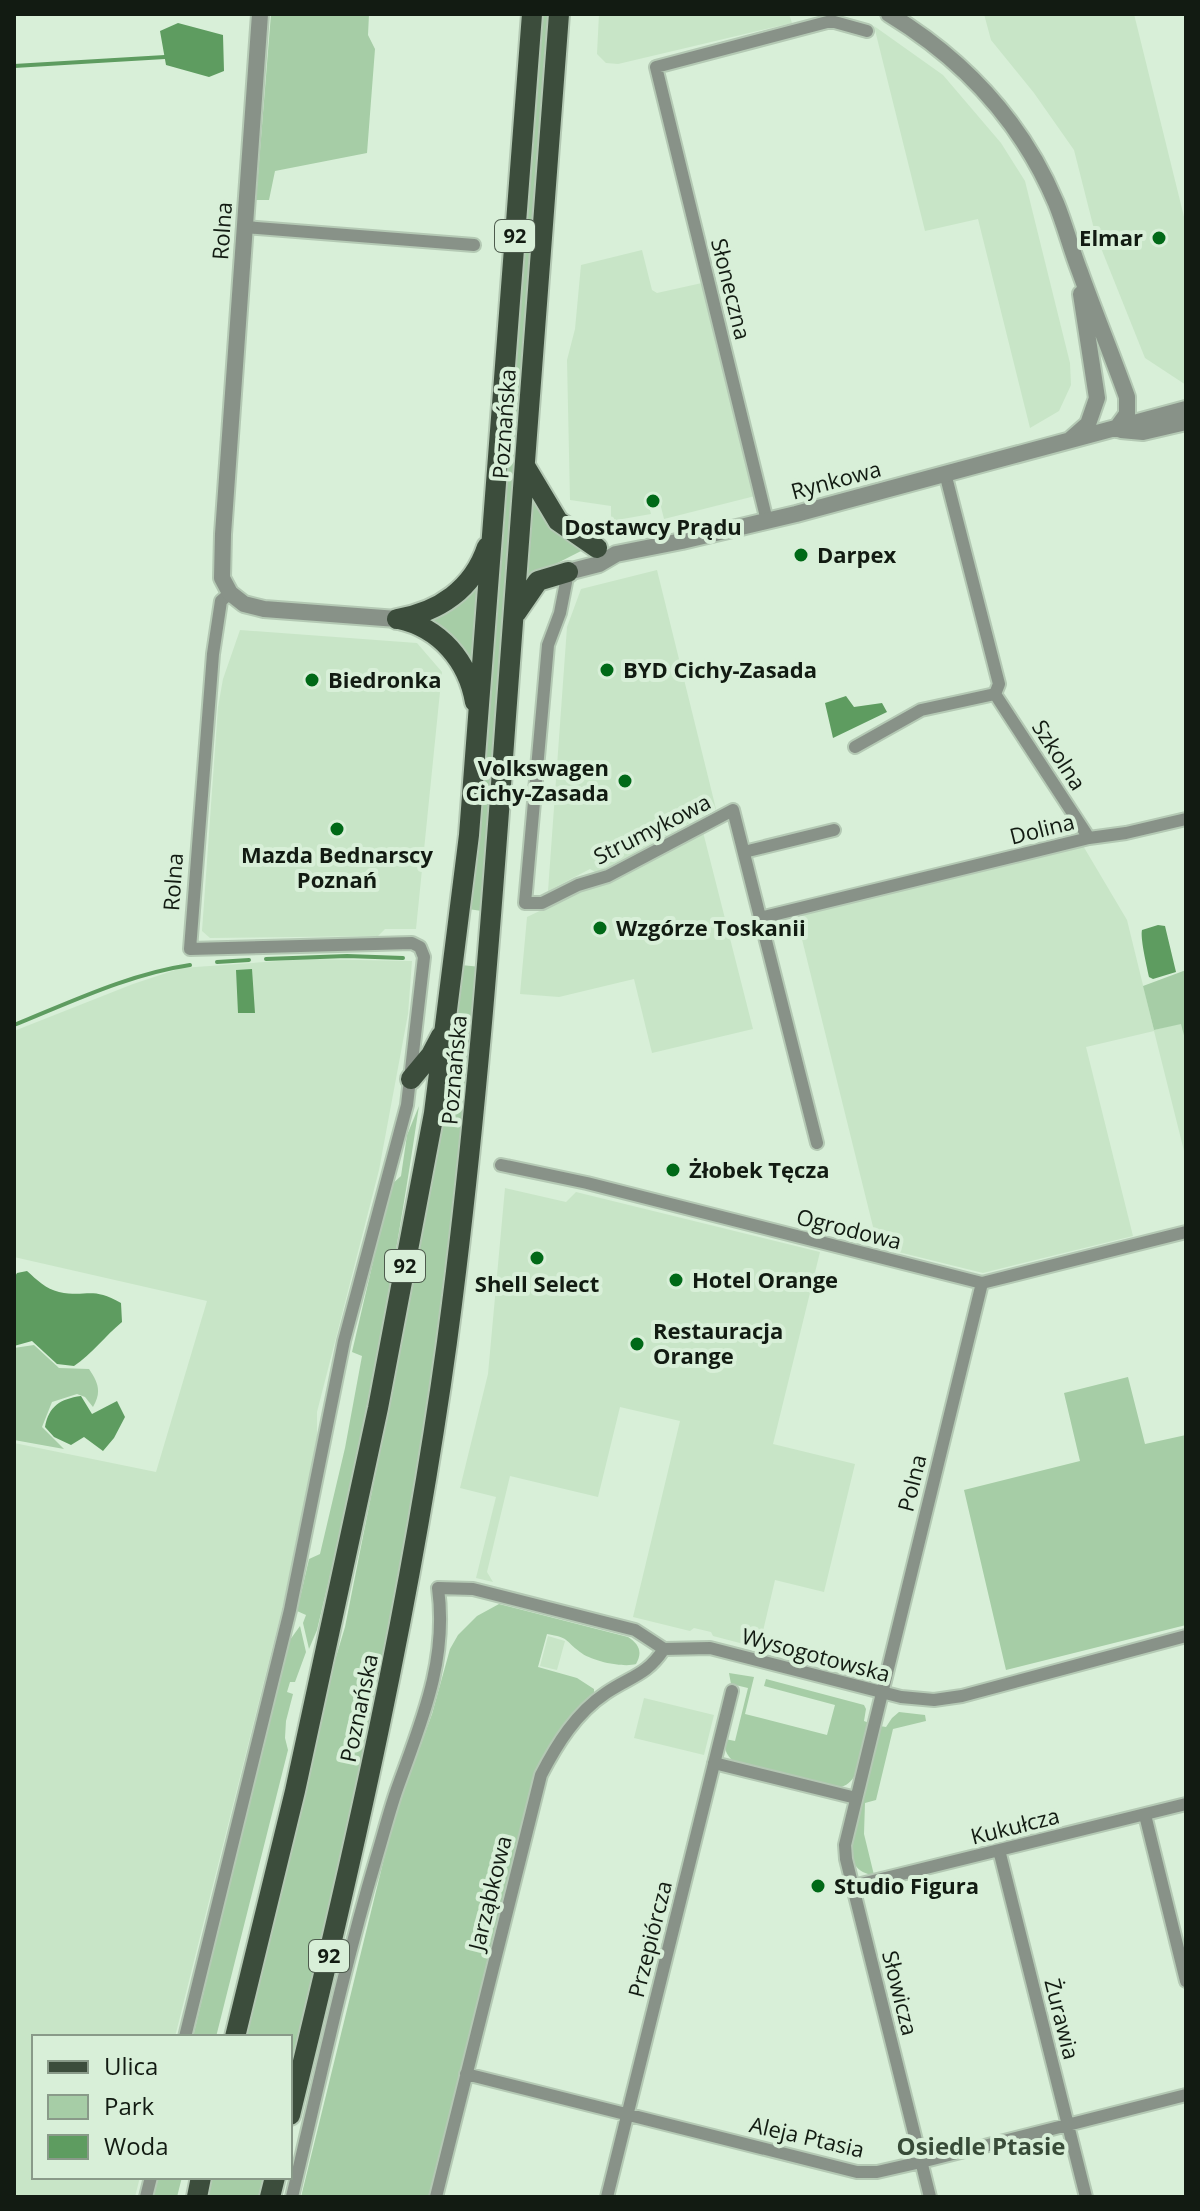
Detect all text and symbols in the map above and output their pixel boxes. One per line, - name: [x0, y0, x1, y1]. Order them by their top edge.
- street label: Rolna: [204, 201, 238, 261]
- road number: 92: [495, 220, 535, 252]
- place label: Elmar: [1079, 222, 1143, 252]
- marker: Elmar: [1150, 229, 1168, 247]
- street label: Słoneczna: [705, 235, 759, 342]
- street label: Poznańska: [484, 368, 522, 480]
- street label: Rynkowa: [787, 453, 884, 505]
- marker: Dostawcy Prądu: [644, 492, 662, 510]
- place label: Dostawcy Prądu: [564, 511, 742, 541]
- place label: Darpex: [817, 539, 896, 569]
- marker: Darpex: [792, 546, 810, 564]
- place label: BYD Cichy-Zasada: [623, 654, 817, 684]
- marker: BYD Cichy-Zasada: [598, 661, 616, 679]
- place label: Biedronka: [328, 664, 441, 694]
- marker: Biedronka: [303, 671, 321, 689]
- street label: Szkolna: [1026, 713, 1094, 796]
- place label: Volkswagen Cichy-Zasada: [465, 752, 609, 807]
- marker: Volkswagen Cichy-Zasada: [616, 772, 634, 790]
- street label: Strumykowa: [588, 786, 715, 870]
- street label: Dolina: [1006, 805, 1077, 851]
- marker: Mazda Bednarscy Poznań: [328, 820, 346, 838]
- place label: Mazda Bednarscy Poznań: [241, 839, 433, 894]
- street label: Rolna: [155, 852, 189, 912]
- place label: Wzgórze Toskanii: [616, 912, 806, 942]
- marker: Wzgórze Toskanii: [591, 919, 609, 937]
- street label: Poznańska: [433, 1014, 473, 1126]
- place label: Żłobek Tęcza: [689, 1154, 829, 1184]
- marker: Żłobek Tęcza: [664, 1161, 682, 1179]
- street label: Ogrodowa: [794, 1201, 905, 1256]
- marker: Shell Select: [528, 1249, 546, 1267]
- road number: 92: [385, 1250, 425, 1282]
- place label: Hotel Orange: [692, 1264, 838, 1294]
- place label: Shell Select: [475, 1268, 599, 1298]
- marker: Hotel Orange: [667, 1271, 685, 1289]
- place label: Restauracja Orange: [653, 1315, 783, 1370]
- marker: Restauracja Orange: [628, 1335, 646, 1353]
- street label: Polna: [889, 1451, 933, 1514]
- street label: Wysogotowska: [739, 1620, 894, 1688]
- street label: Poznańska: [332, 1651, 384, 1765]
- street label: Kukułcza: [967, 1800, 1062, 1851]
- street label: Jarząbkowa: [460, 1832, 518, 1955]
- place label: Studio Figura: [834, 1870, 979, 1900]
- street label: Przepiórcza: [620, 1877, 678, 2000]
- marker: Studio Figura: [809, 1877, 827, 1895]
- road number: 92: [309, 1940, 349, 1972]
- street label: Słowicza: [876, 1947, 926, 2038]
- street label: Żurawia: [1038, 1975, 1087, 2062]
- legend: [32, 2035, 292, 2179]
- text: Ulica: [104, 2049, 158, 2082]
- text: Park: [104, 2089, 155, 2122]
- street label: Aleja Ptasia: [747, 2108, 868, 2164]
- text: Woda: [104, 2129, 169, 2162]
- district label: Osiedle Ptasie: [897, 2129, 1065, 2162]

